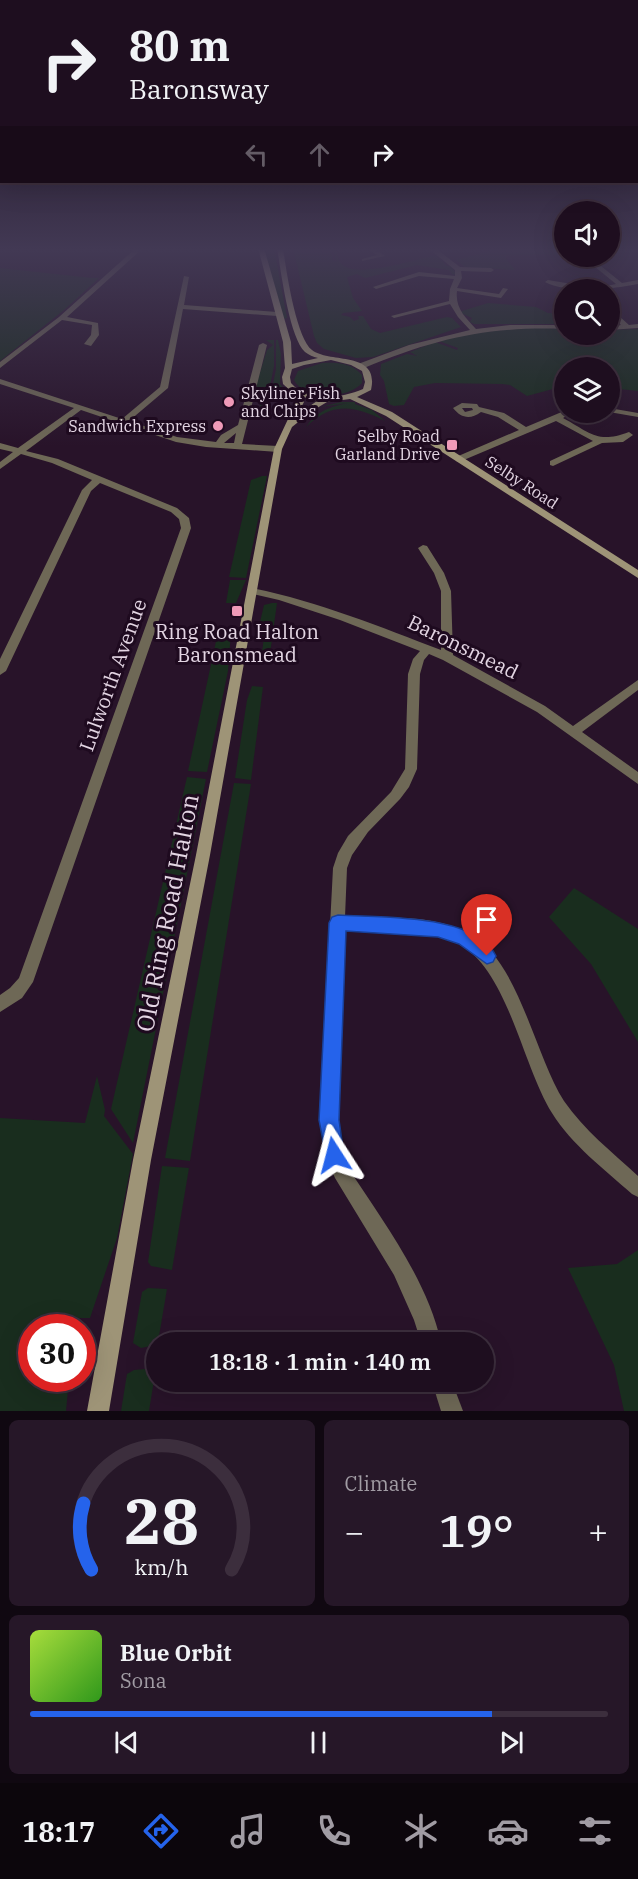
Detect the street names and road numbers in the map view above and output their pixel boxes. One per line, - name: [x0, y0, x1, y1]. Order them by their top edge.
- street label: Selby Road: [482, 451, 562, 513]
- street label: Lulworth Avenue: [72, 595, 153, 755]
- street label: Baronsmead: [403, 608, 523, 685]
- street label: Old Ring Road Halton: [128, 791, 206, 1034]

